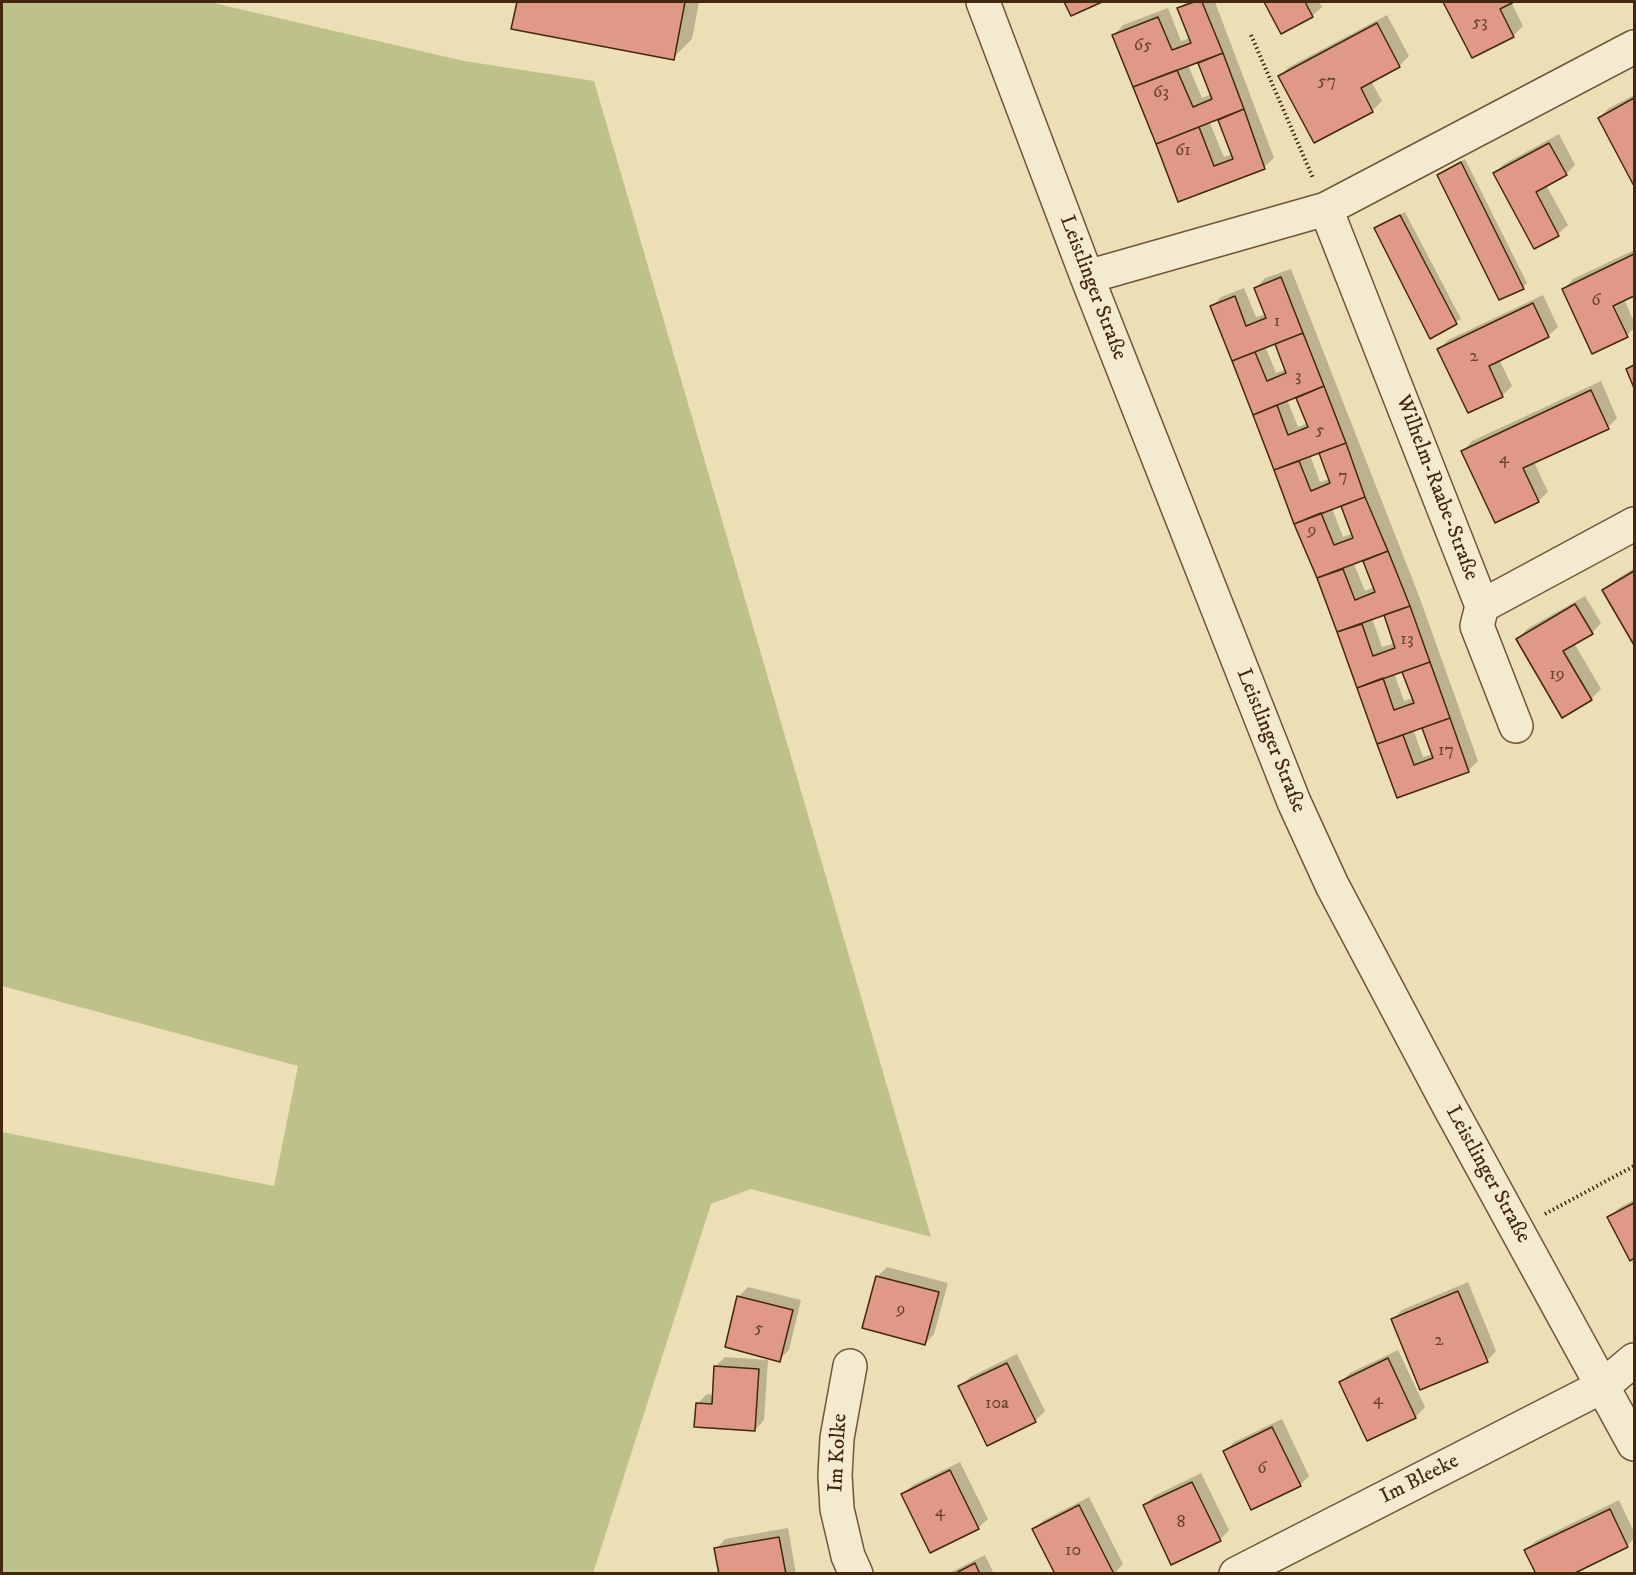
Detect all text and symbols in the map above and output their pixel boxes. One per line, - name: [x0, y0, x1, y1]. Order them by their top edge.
- house number: 53: [1472, 12, 1488, 34]
- house number: 65: [1134, 35, 1152, 57]
- house number: 57: [1318, 71, 1336, 93]
- house number: 63: [1153, 82, 1169, 104]
- house number: 61: [1175, 140, 1191, 162]
- street label: Leistlinger Straße: [1053, 212, 1131, 364]
- house number: 6: [1591, 290, 1601, 312]
- house number: 1: [1274, 311, 1280, 333]
- house number: 2: [1470, 346, 1478, 368]
- house number: 3: [1295, 366, 1301, 388]
- street label: Wilhelm-Raabe-Straße: [1389, 392, 1483, 584]
- house number: 5: [1316, 420, 1324, 442]
- house number: 4: [1499, 448, 1509, 470]
- house number: 7: [1338, 466, 1348, 488]
- house number: 9: [1308, 520, 1316, 542]
- house number: 13: [1400, 629, 1414, 651]
- house number: 19: [1549, 664, 1565, 686]
- street label: Leistlinger Straße: [1230, 665, 1310, 817]
- house number: 17: [1438, 740, 1454, 762]
- street label: Leistlinger Straße: [1439, 1102, 1535, 1248]
- house number: 9: [897, 1299, 905, 1321]
- house number: 5: [755, 1318, 763, 1340]
- house number: 2: [1435, 1330, 1443, 1352]
- house number: 4: [1373, 1389, 1383, 1411]
- house number: 10a: [985, 1393, 1009, 1415]
- street label: Im Kolke: [824, 1413, 854, 1493]
- street label: Im Bleeke: [1377, 1450, 1463, 1510]
- house number: 6: [1257, 1458, 1267, 1480]
- house number: 4: [935, 1501, 945, 1523]
- house number: 8: [1176, 1512, 1186, 1534]
- house number: 10: [1065, 1540, 1081, 1562]

